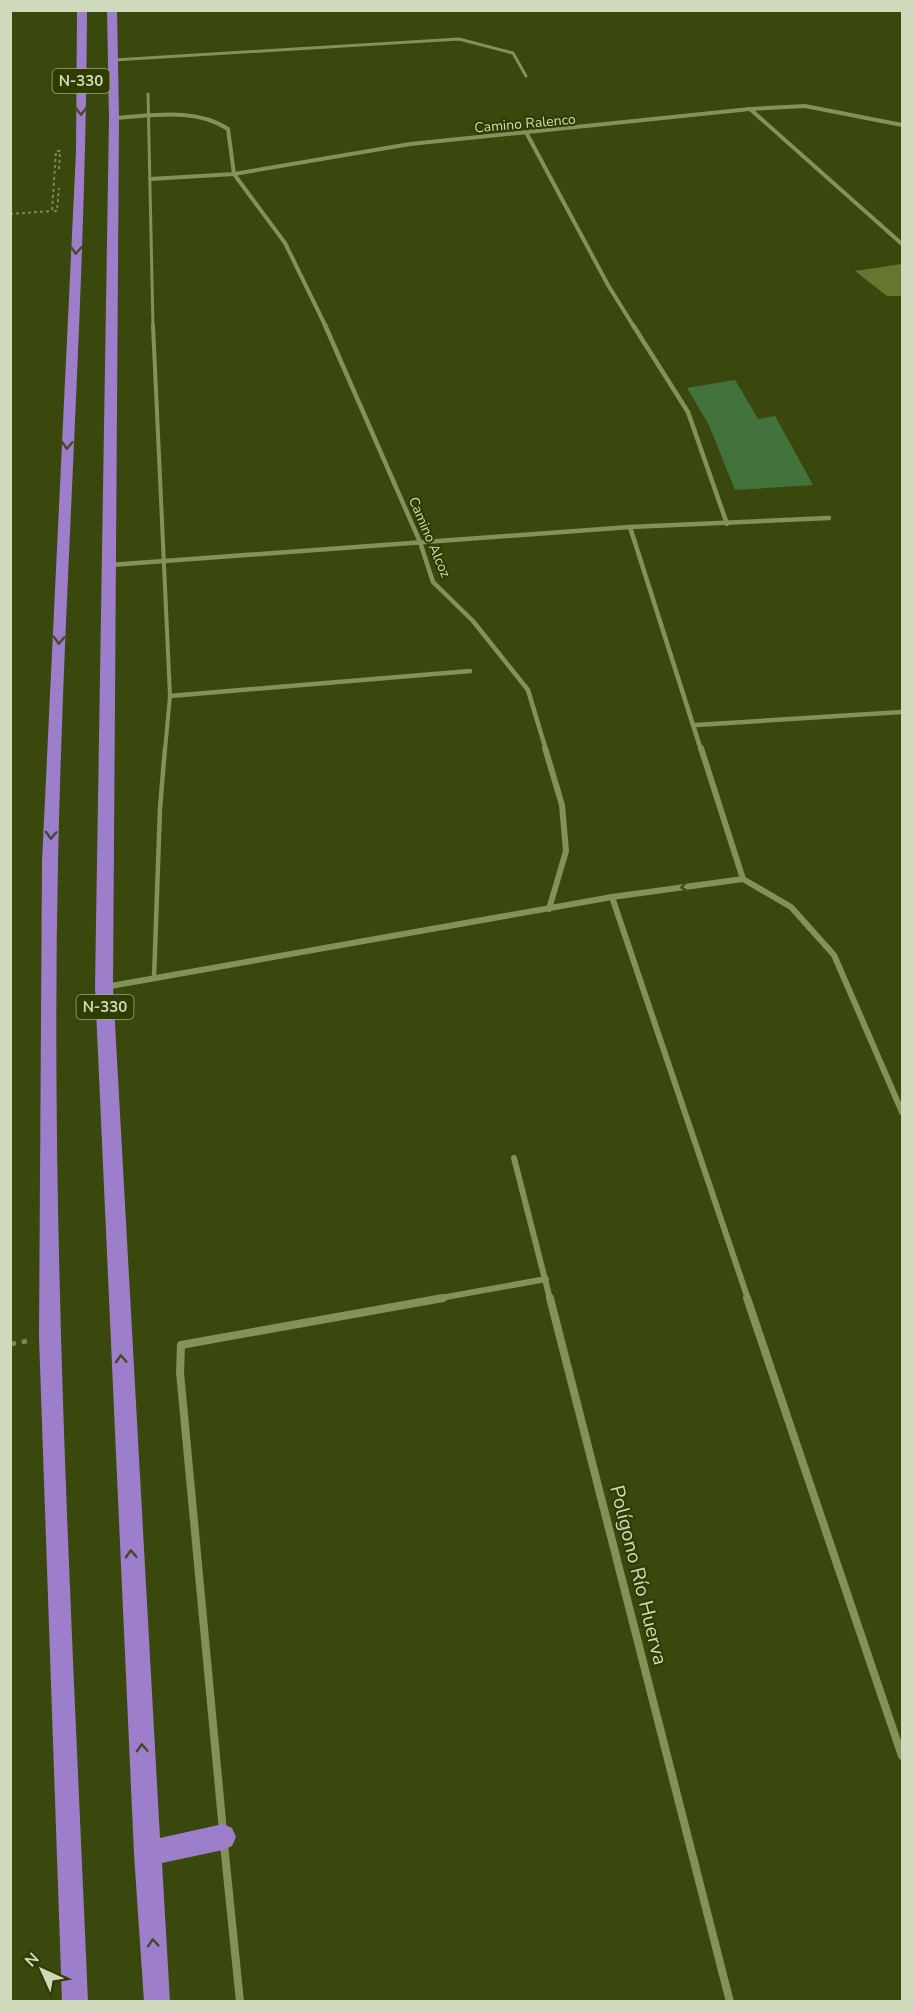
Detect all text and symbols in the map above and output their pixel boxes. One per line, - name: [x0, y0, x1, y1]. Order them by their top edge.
- road number: N-330: [52, 69, 110, 93]
- one-way arrow: [75, 106, 87, 115]
- street label: Camino Ralenco: [474, 110, 577, 137]
- one-way arrow: [70, 246, 83, 255]
- one-way arrow: [61, 441, 74, 450]
- street label: Camino Alcoz: [404, 494, 455, 581]
- one-way arrow: [52, 635, 65, 644]
- one-way arrow: [44, 830, 57, 839]
- one-way arrow: [681, 881, 690, 893]
- road number: N-330: [76, 995, 134, 1019]
- one-way arrow: [114, 1355, 127, 1364]
- street label: Polígono Río Huerva: [603, 1482, 674, 1668]
- one-way arrow: [125, 1549, 138, 1558]
- one-way arrow: [135, 1744, 148, 1753]
- one-way arrow: [147, 1939, 160, 1948]
- north arrow: [12, 1940, 72, 2000]
- text: N: [20, 1948, 44, 1972]

